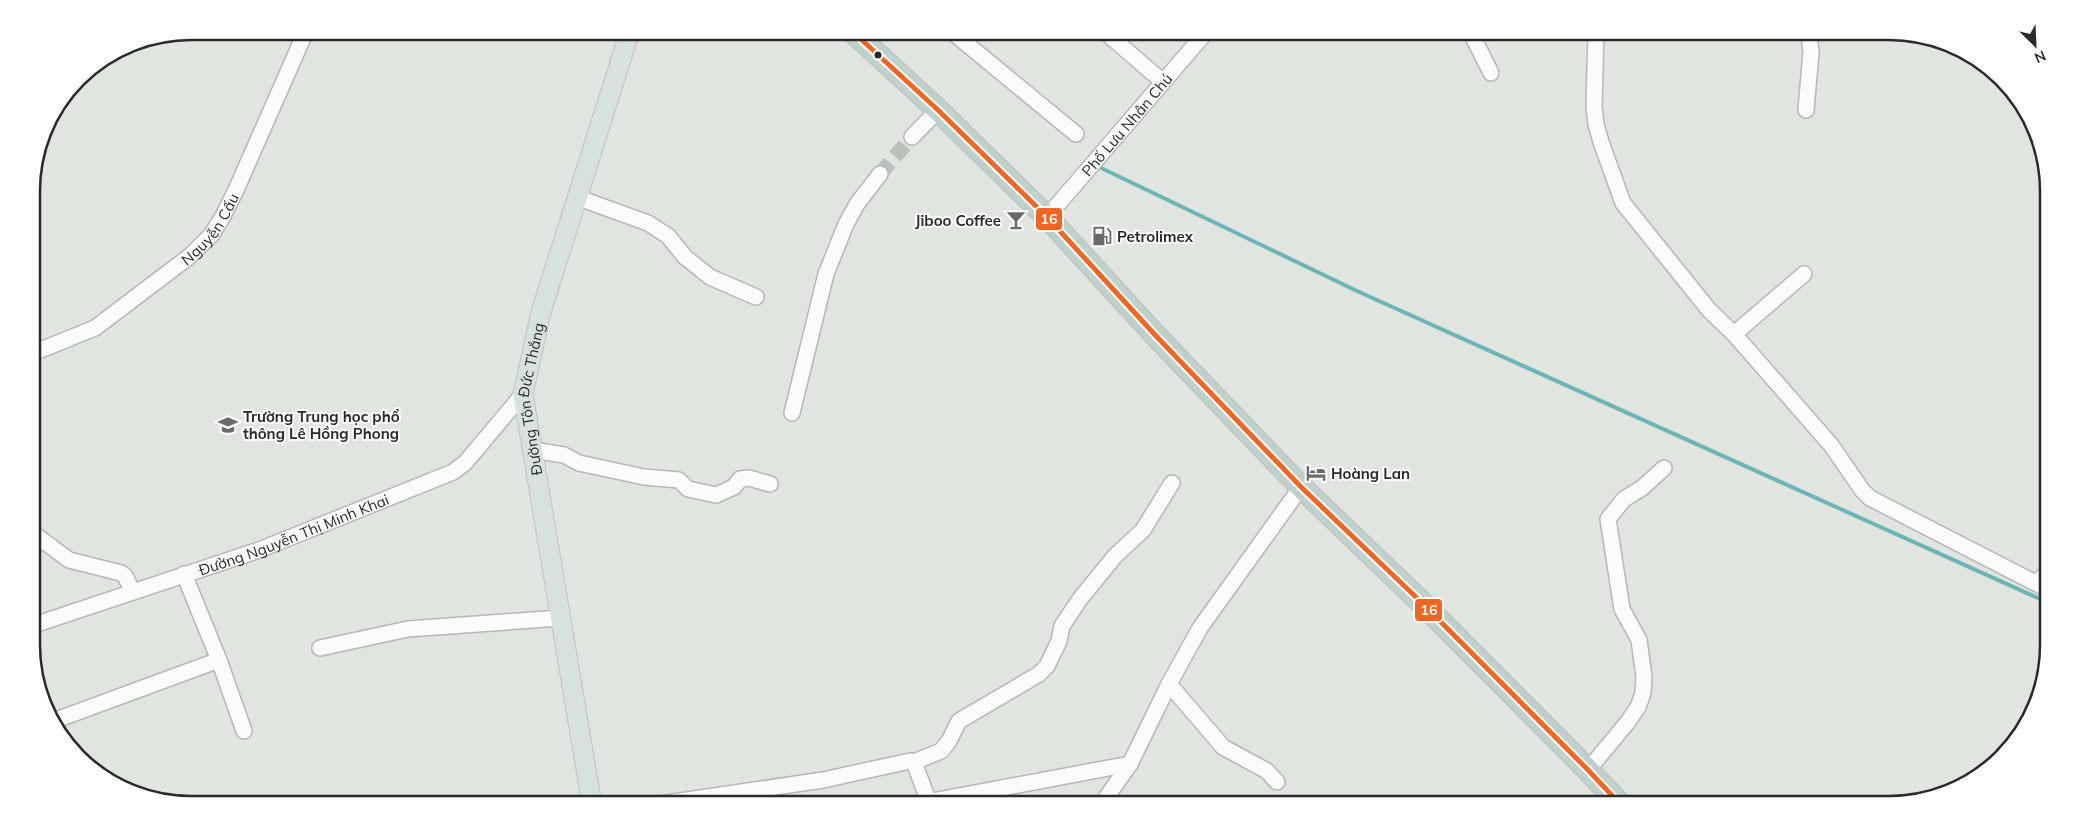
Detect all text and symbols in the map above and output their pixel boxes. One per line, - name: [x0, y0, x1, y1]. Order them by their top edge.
- north arrow: [2010, 20, 2060, 70]
- text: N: [2032, 47, 2049, 67]
- unlabelled marker: [873, 50, 883, 60]
- street label: Phố Lưu Nhân Chú: [1077, 69, 1176, 180]
- street label: Nguyễn Cấu: [177, 190, 242, 269]
- line badge: 16: [1035, 207, 1063, 231]
- bar icon: Jiboo Coffee: [1005, 209, 1027, 231]
- text: 16: [1041, 210, 1057, 228]
- place label: Jiboo Coffee: [915, 211, 1001, 230]
- fuel station icon: Petrolimex: [1091, 225, 1113, 247]
- place label: Petrolimex: [1117, 227, 1194, 246]
- street label: Đường Tôn Đức Thắng: [513, 321, 548, 477]
- place label: Trường Trung học phổ thông Lê Hồng Phong: [243, 407, 400, 443]
- school or university icon: Trường Trung học phổ thông Lê Hồng Phong: [217, 414, 239, 436]
- hotel icon: Hoàng Lan: [1305, 462, 1327, 484]
- place label: Hoàng Lan: [1331, 464, 1410, 483]
- street label: Đường Nguyễn Thị Minh Khai: [196, 489, 391, 579]
- line badge: 16: [1414, 598, 1443, 622]
- text: 16: [1421, 601, 1437, 619]

